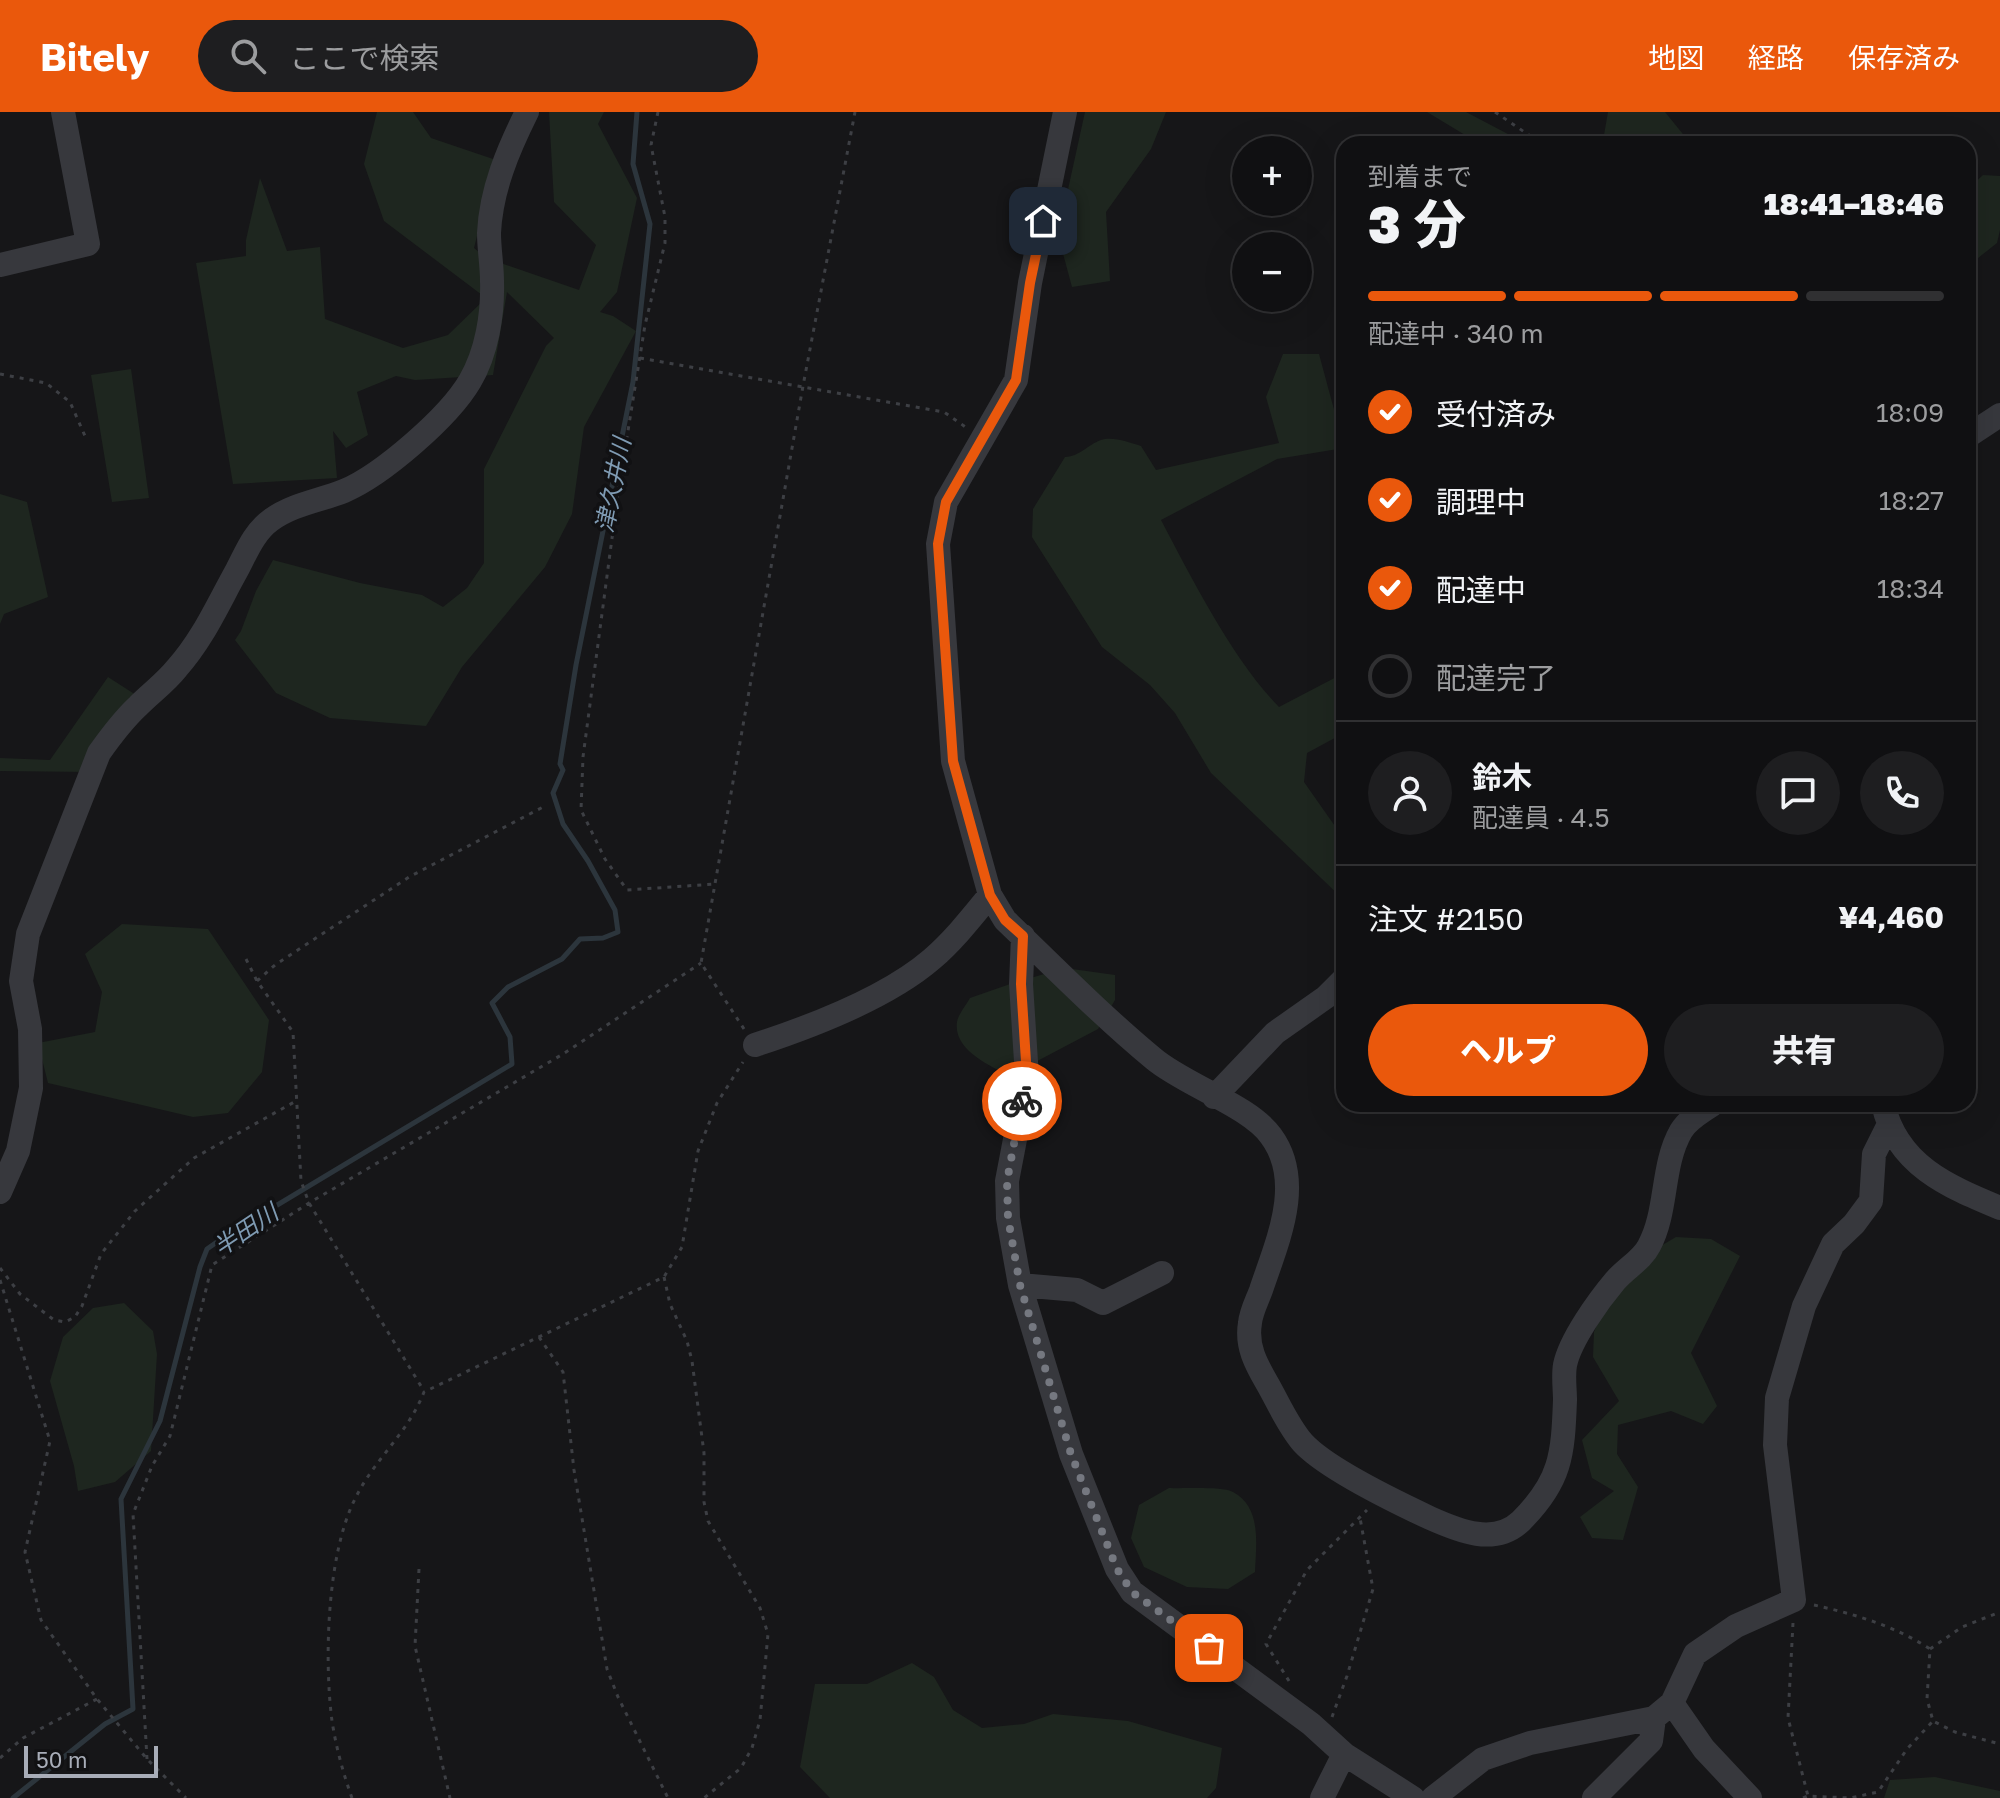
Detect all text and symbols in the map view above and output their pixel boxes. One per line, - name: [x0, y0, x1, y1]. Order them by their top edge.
- search box: [198, 20, 758, 92]
- text: Bitely: [40, 34, 150, 79]
- icon: search: [226, 34, 270, 78]
- text: ここで検索: [290, 40, 440, 76]
- text: 地図: [1648, 41, 1704, 74]
- text: 経路: [1748, 41, 1804, 74]
- text: 保存済み: [1848, 41, 1960, 74]
- map controls: [1232, 136, 1312, 312]
- button: +: [1232, 136, 1312, 216]
- text: 到着まで: [1368, 161, 1472, 192]
- text: 18:41–18:46: [1764, 186, 1944, 222]
- pin: [1009, 187, 1077, 255]
- text: 3 分: [1368, 192, 1466, 254]
- icon: home: [1021, 199, 1065, 243]
- button: −: [1232, 232, 1312, 312]
- text: 配達中 · 340 m: [1368, 318, 1544, 349]
- icon: check: [1368, 390, 1412, 434]
- text: 受付済み: [1436, 396, 1556, 432]
- text: 18:09: [1876, 397, 1944, 428]
- water label: 津久井川: [589, 432, 636, 535]
- icon: check: [1368, 478, 1412, 522]
- text: 調理中: [1436, 484, 1526, 520]
- text: 18:27: [1879, 485, 1944, 516]
- icon: check: [1368, 566, 1412, 610]
- text: 配達中: [1436, 572, 1526, 608]
- text: 18:34: [1877, 573, 1944, 604]
- text: 配達完了: [1436, 660, 1556, 696]
- button: person: [1368, 751, 1452, 835]
- button: chat: [1756, 751, 1840, 835]
- button: phone: [1860, 751, 1944, 835]
- text: 鈴木: [1472, 759, 1532, 795]
- text: 配達員 · 4.5: [1472, 802, 1610, 833]
- text: ¥4,460: [1839, 899, 1944, 935]
- text: 注文 #2150: [1368, 901, 1524, 937]
- button: ヘルプ: [1368, 1004, 1648, 1096]
- button: 共有: [1664, 1004, 1944, 1096]
- courier: [982, 1061, 1062, 1141]
- icon: bike: [1000, 1079, 1044, 1123]
- water label: 半田川: [207, 1195, 285, 1261]
- pin: [1175, 1614, 1243, 1682]
- icon: bag: [1187, 1626, 1231, 1670]
- scale bar: [24, 1742, 158, 1778]
- text: 50 m: [36, 1746, 87, 1773]

